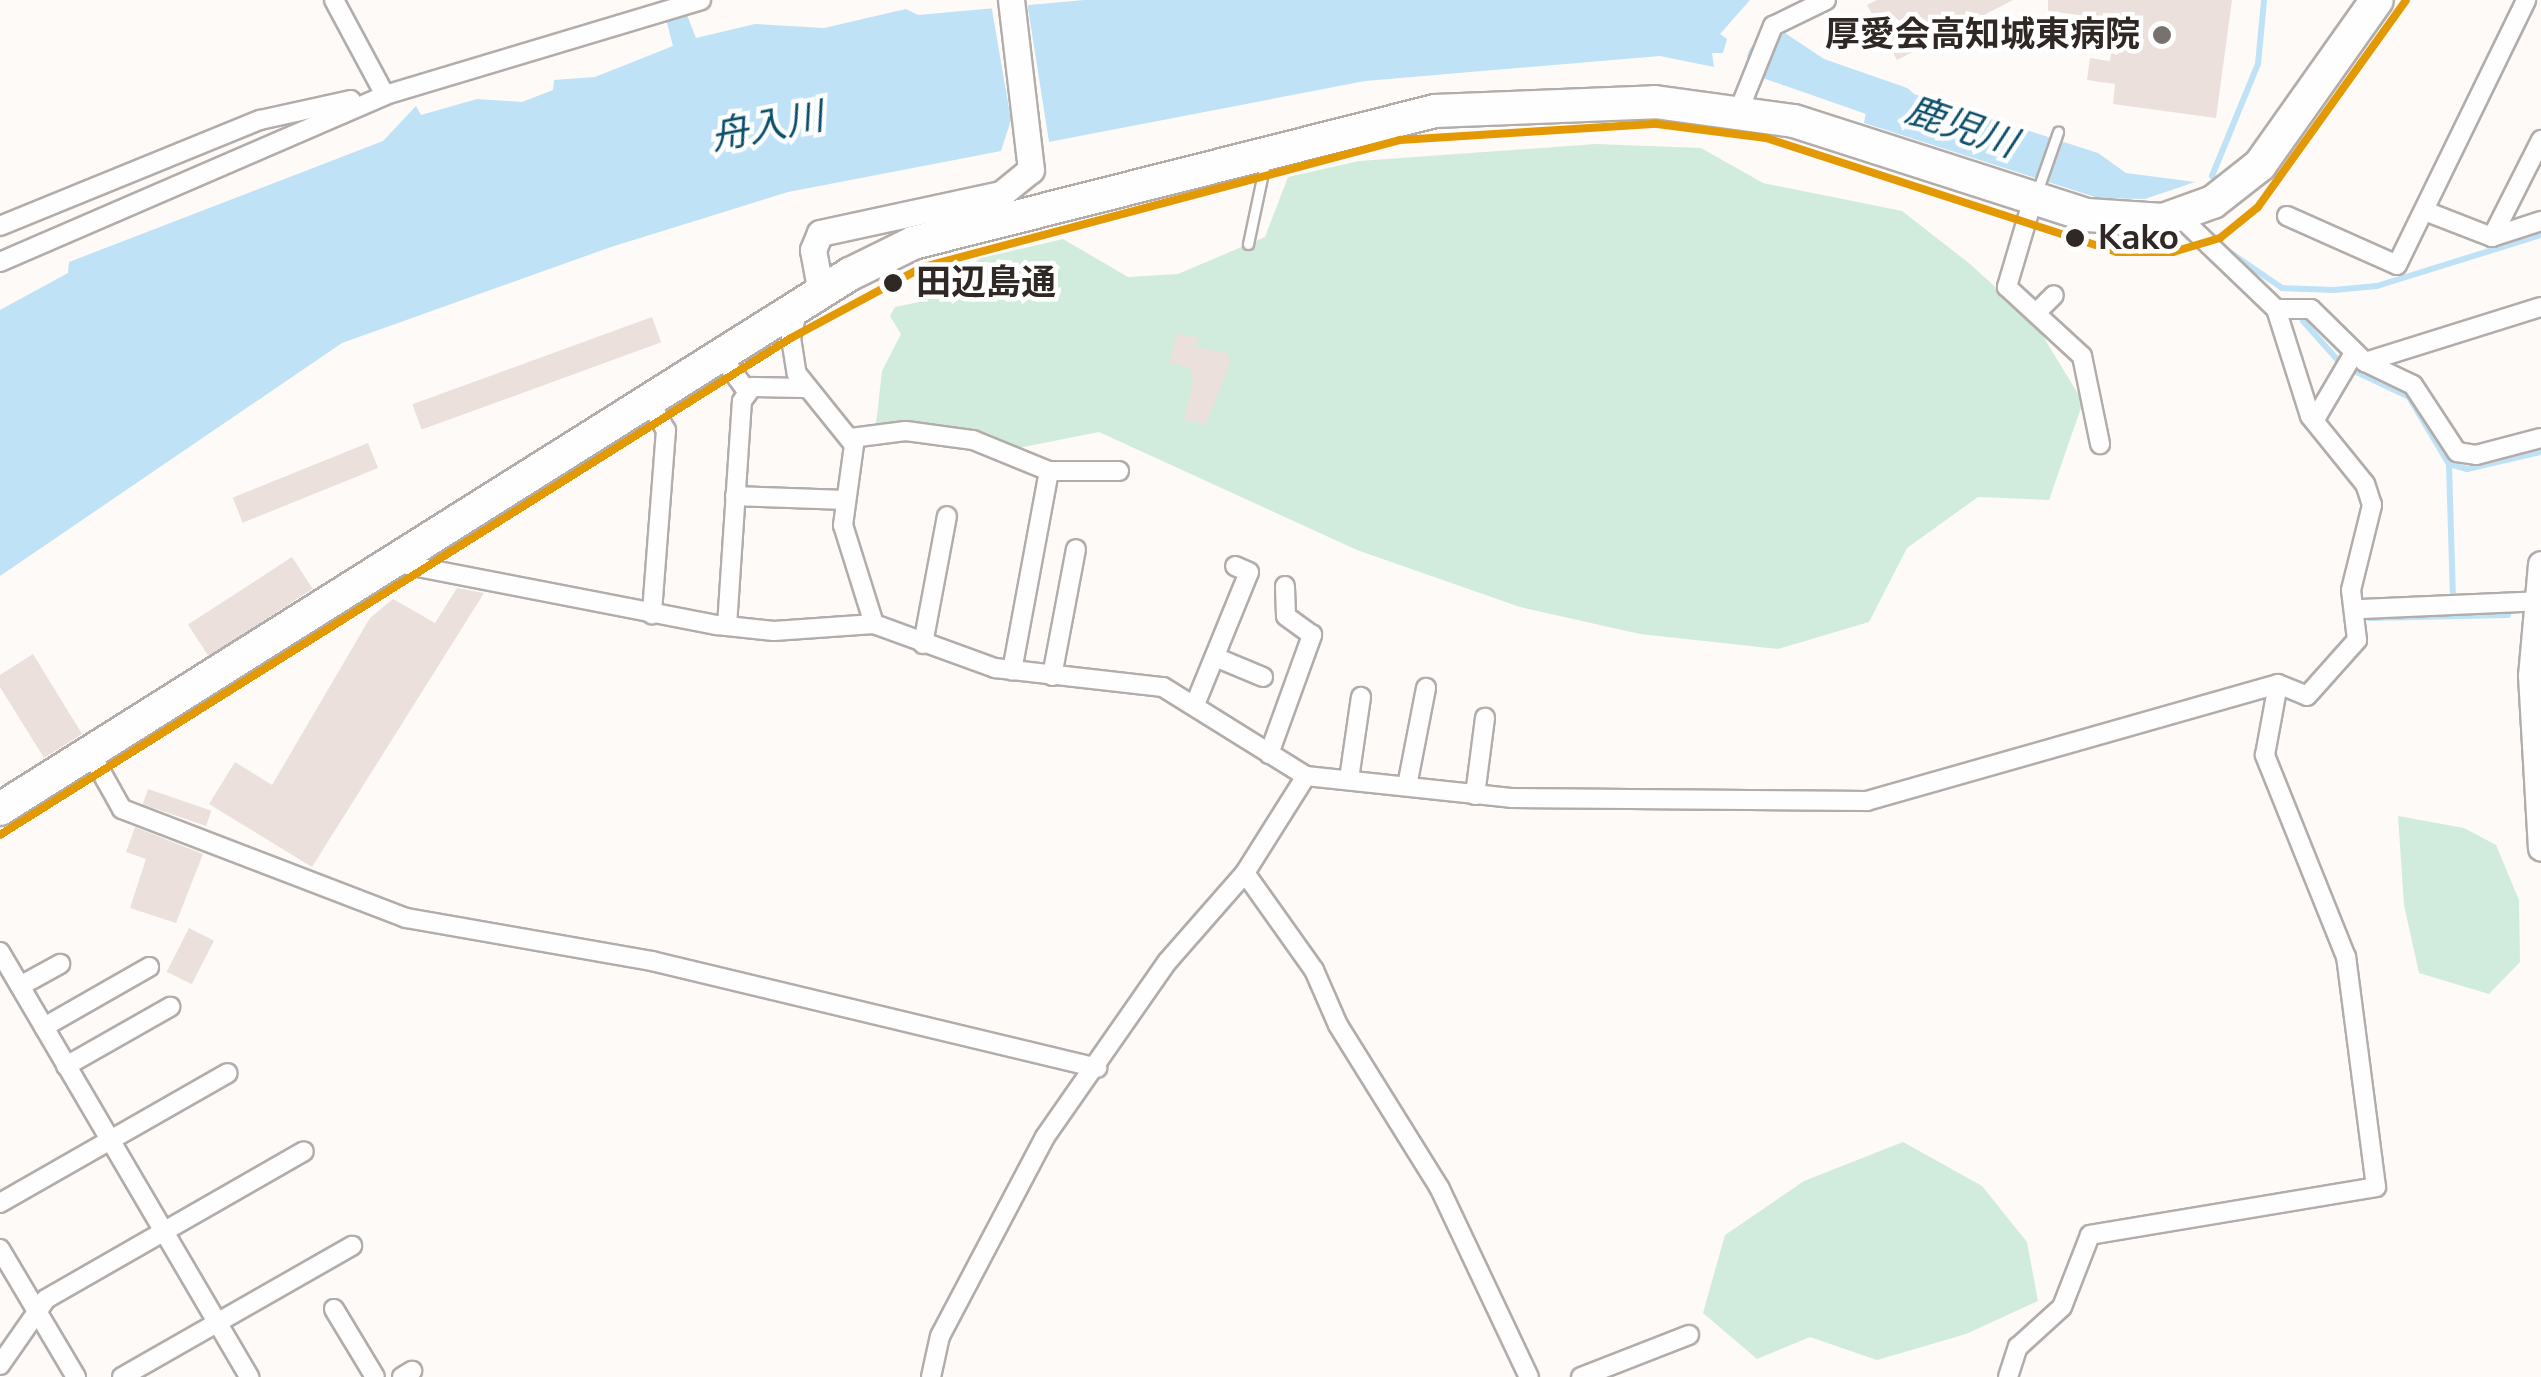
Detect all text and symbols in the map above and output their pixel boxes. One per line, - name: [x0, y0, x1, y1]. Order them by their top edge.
- place label: 厚愛会高知城東病院: [1825, 14, 2140, 56]
- marker: 厚愛会高知城東病院: [2149, 22, 2175, 48]
- water label: 鹿児川: [1900, 87, 2022, 167]
- water label: 舟入川: [707, 94, 827, 160]
- place label: Kako: [2098, 217, 2179, 259]
- marker: Kako: [2062, 225, 2088, 251]
- place label: 田辺島通: [916, 262, 1056, 304]
- marker: 田辺島通: [880, 270, 906, 296]

